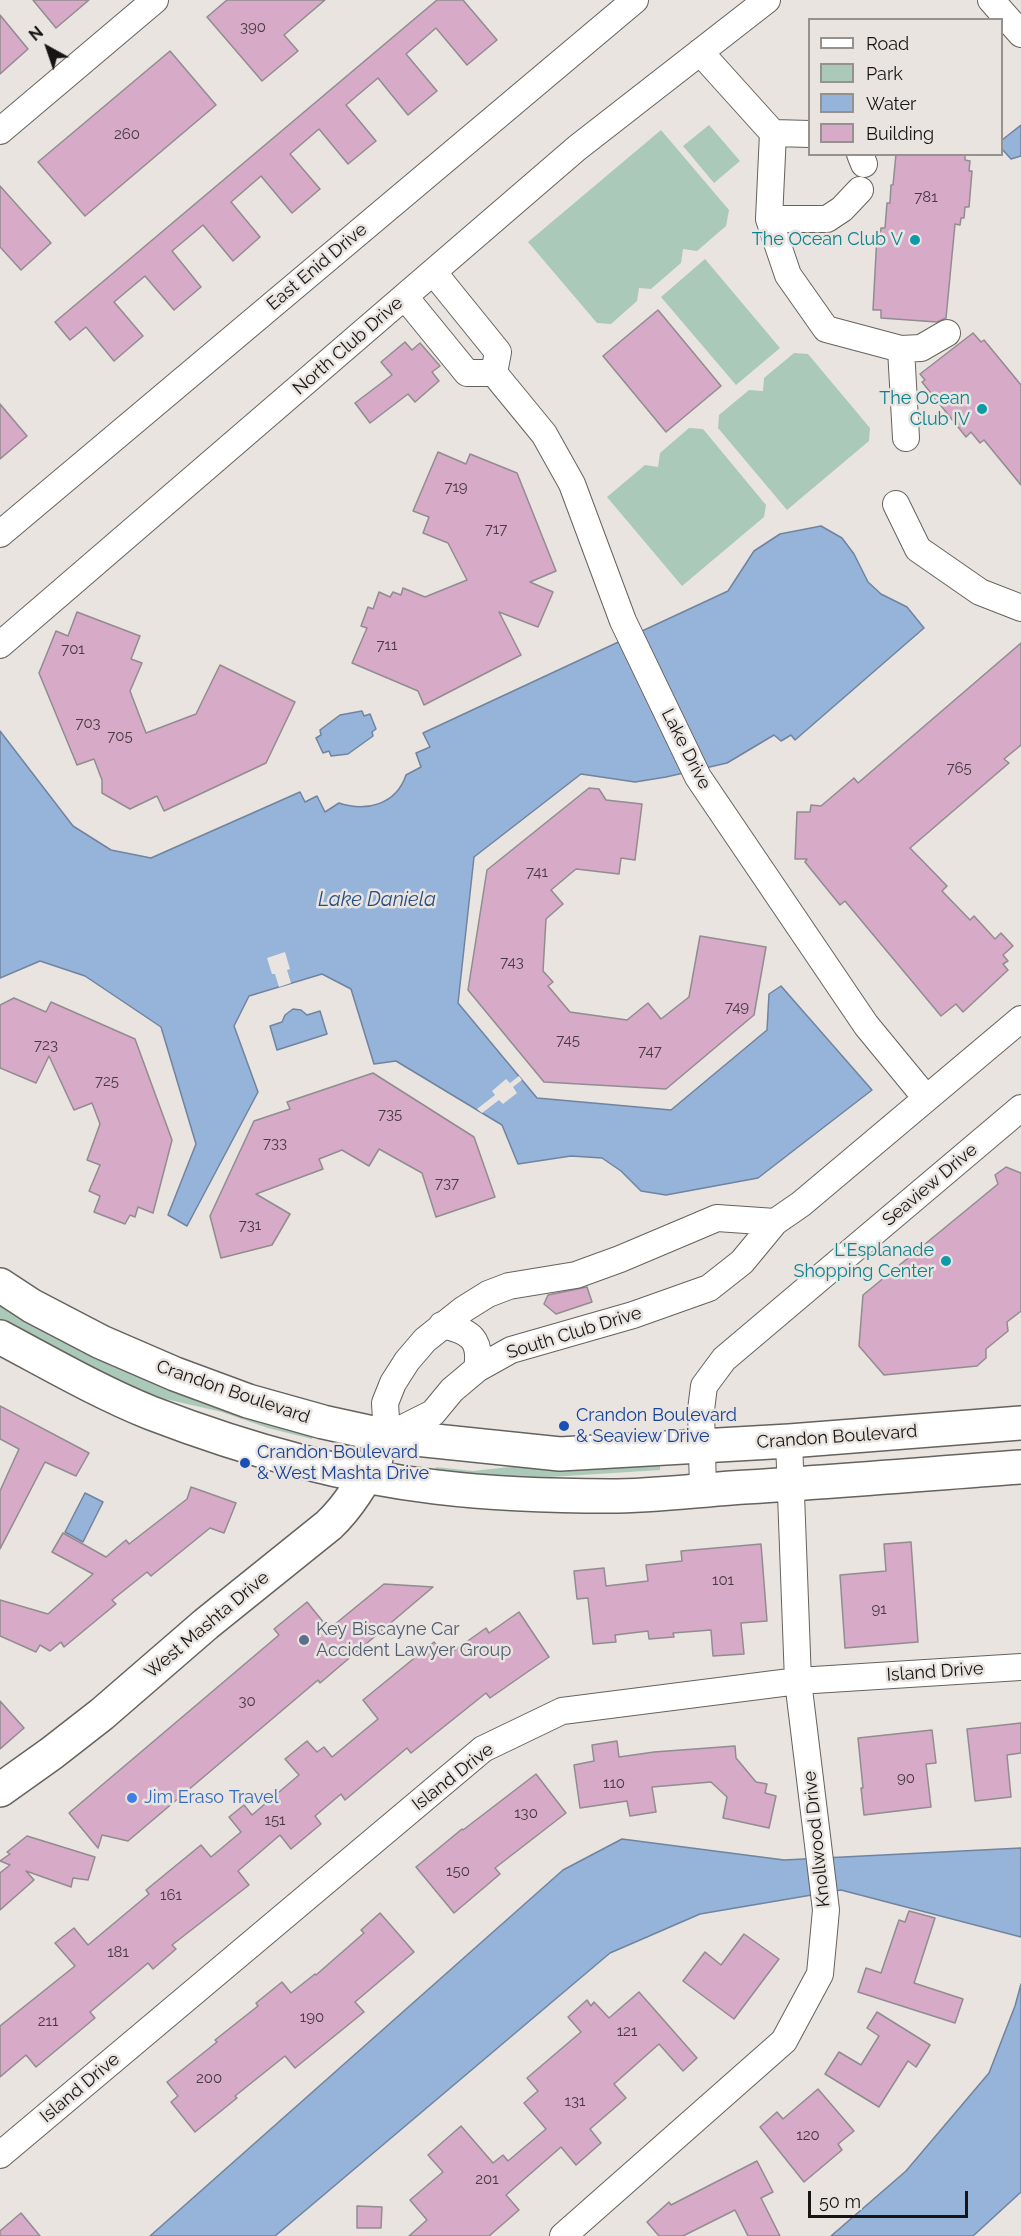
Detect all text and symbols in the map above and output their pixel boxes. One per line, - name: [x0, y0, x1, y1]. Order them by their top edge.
- north arrow: [18, 18, 78, 78]
- house number: 390: [240, 18, 266, 36]
- legend: [808, 18, 1003, 156]
- text: N: [25, 23, 47, 45]
- text: Road: [866, 33, 909, 54]
- text: Park: [866, 63, 903, 84]
- text: Water: [866, 93, 916, 114]
- text: Building: [866, 123, 934, 144]
- house number: 260: [114, 125, 140, 143]
- house number: 781: [914, 188, 938, 206]
- street label: East Enid Drive: [263, 219, 371, 315]
- place label: The Ocean Club V: [752, 229, 903, 251]
- marker: The Ocean Club V: [908, 233, 922, 247]
- street label: North Club Drive: [289, 292, 407, 400]
- place label: The Ocean Club IV: [879, 388, 970, 430]
- marker: The Ocean Club IV: [975, 402, 989, 416]
- house number: 719: [444, 478, 468, 496]
- house number: 717: [485, 520, 507, 538]
- house number: 711: [377, 636, 397, 654]
- house number: 701: [61, 640, 85, 658]
- street label: Lake Drive: [657, 705, 715, 793]
- house number: 703: [75, 714, 101, 732]
- house number: 705: [107, 727, 133, 745]
- house number: 765: [946, 759, 972, 777]
- house number: 741: [526, 863, 548, 881]
- water label: Lake Daniela: [318, 888, 436, 912]
- house number: 743: [500, 953, 524, 971]
- house number: 749: [725, 998, 749, 1016]
- house number: 745: [556, 1031, 580, 1049]
- house number: 723: [34, 1036, 58, 1054]
- house number: 747: [638, 1042, 662, 1060]
- house number: 725: [95, 1072, 119, 1090]
- house number: 735: [378, 1105, 402, 1123]
- house number: 733: [263, 1134, 287, 1152]
- street label: Seaview Drive: [878, 1139, 982, 1231]
- house number: 737: [435, 1174, 459, 1192]
- house number: 731: [239, 1216, 261, 1234]
- place label: L'Esplanade Shopping Center: [793, 1240, 934, 1282]
- marker: L'Esplanade Shopping Center: [939, 1254, 953, 1268]
- street label: South Club Drive: [504, 1302, 644, 1364]
- street label: Crandon Boulevard: [153, 1356, 313, 1428]
- place label: Crandon Boulevard & Seaview Drive: [576, 1405, 737, 1448]
- marker: Crandon Boulevard & Seaview Drive: [557, 1419, 571, 1433]
- street label: Crandon Boulevard: [756, 1421, 918, 1453]
- place label: Crandon Boulevard & West Mashta Drive: [257, 1442, 429, 1484]
- marker: Crandon Boulevard & West Mashta Drive: [238, 1456, 252, 1470]
- street label: West Mashta Drive: [141, 1567, 273, 1683]
- house number: 101: [712, 1571, 734, 1589]
- house number: 91: [871, 1600, 887, 1618]
- place label: Key Biscayne Car Accident Lawyer Group: [316, 1619, 511, 1662]
- marker: Key Biscayne Car Accident Lawyer Group: [297, 1633, 311, 1647]
- street label: Island Drive: [886, 1658, 984, 1686]
- house number: 30: [238, 1692, 256, 1710]
- street label: Island Drive: [408, 1739, 498, 1815]
- house number: 90: [897, 1769, 915, 1787]
- street label: Knollwood Drive: [799, 1770, 835, 1908]
- house number: 110: [603, 1774, 625, 1792]
- place label: Jim Eraso Travel: [144, 1787, 279, 1809]
- marker: Jim Eraso Travel: [125, 1791, 139, 1805]
- house number: 130: [514, 1804, 538, 1822]
- house number: 151: [264, 1811, 286, 1829]
- house number: 150: [446, 1862, 470, 1880]
- house number: 161: [160, 1886, 182, 1904]
- house number: 181: [107, 1943, 129, 1961]
- house number: 190: [300, 2008, 324, 2026]
- house number: 211: [38, 2012, 58, 2030]
- house number: 121: [617, 2022, 637, 2040]
- street label: Island Drive: [36, 2049, 124, 2127]
- house number: 200: [196, 2069, 222, 2087]
- house number: 131: [565, 2092, 585, 2110]
- house number: 120: [796, 2126, 820, 2144]
- house number: 201: [475, 2170, 499, 2188]
- scale bar: [811, 2179, 972, 2217]
- text: 50 m: [819, 2191, 861, 2212]

